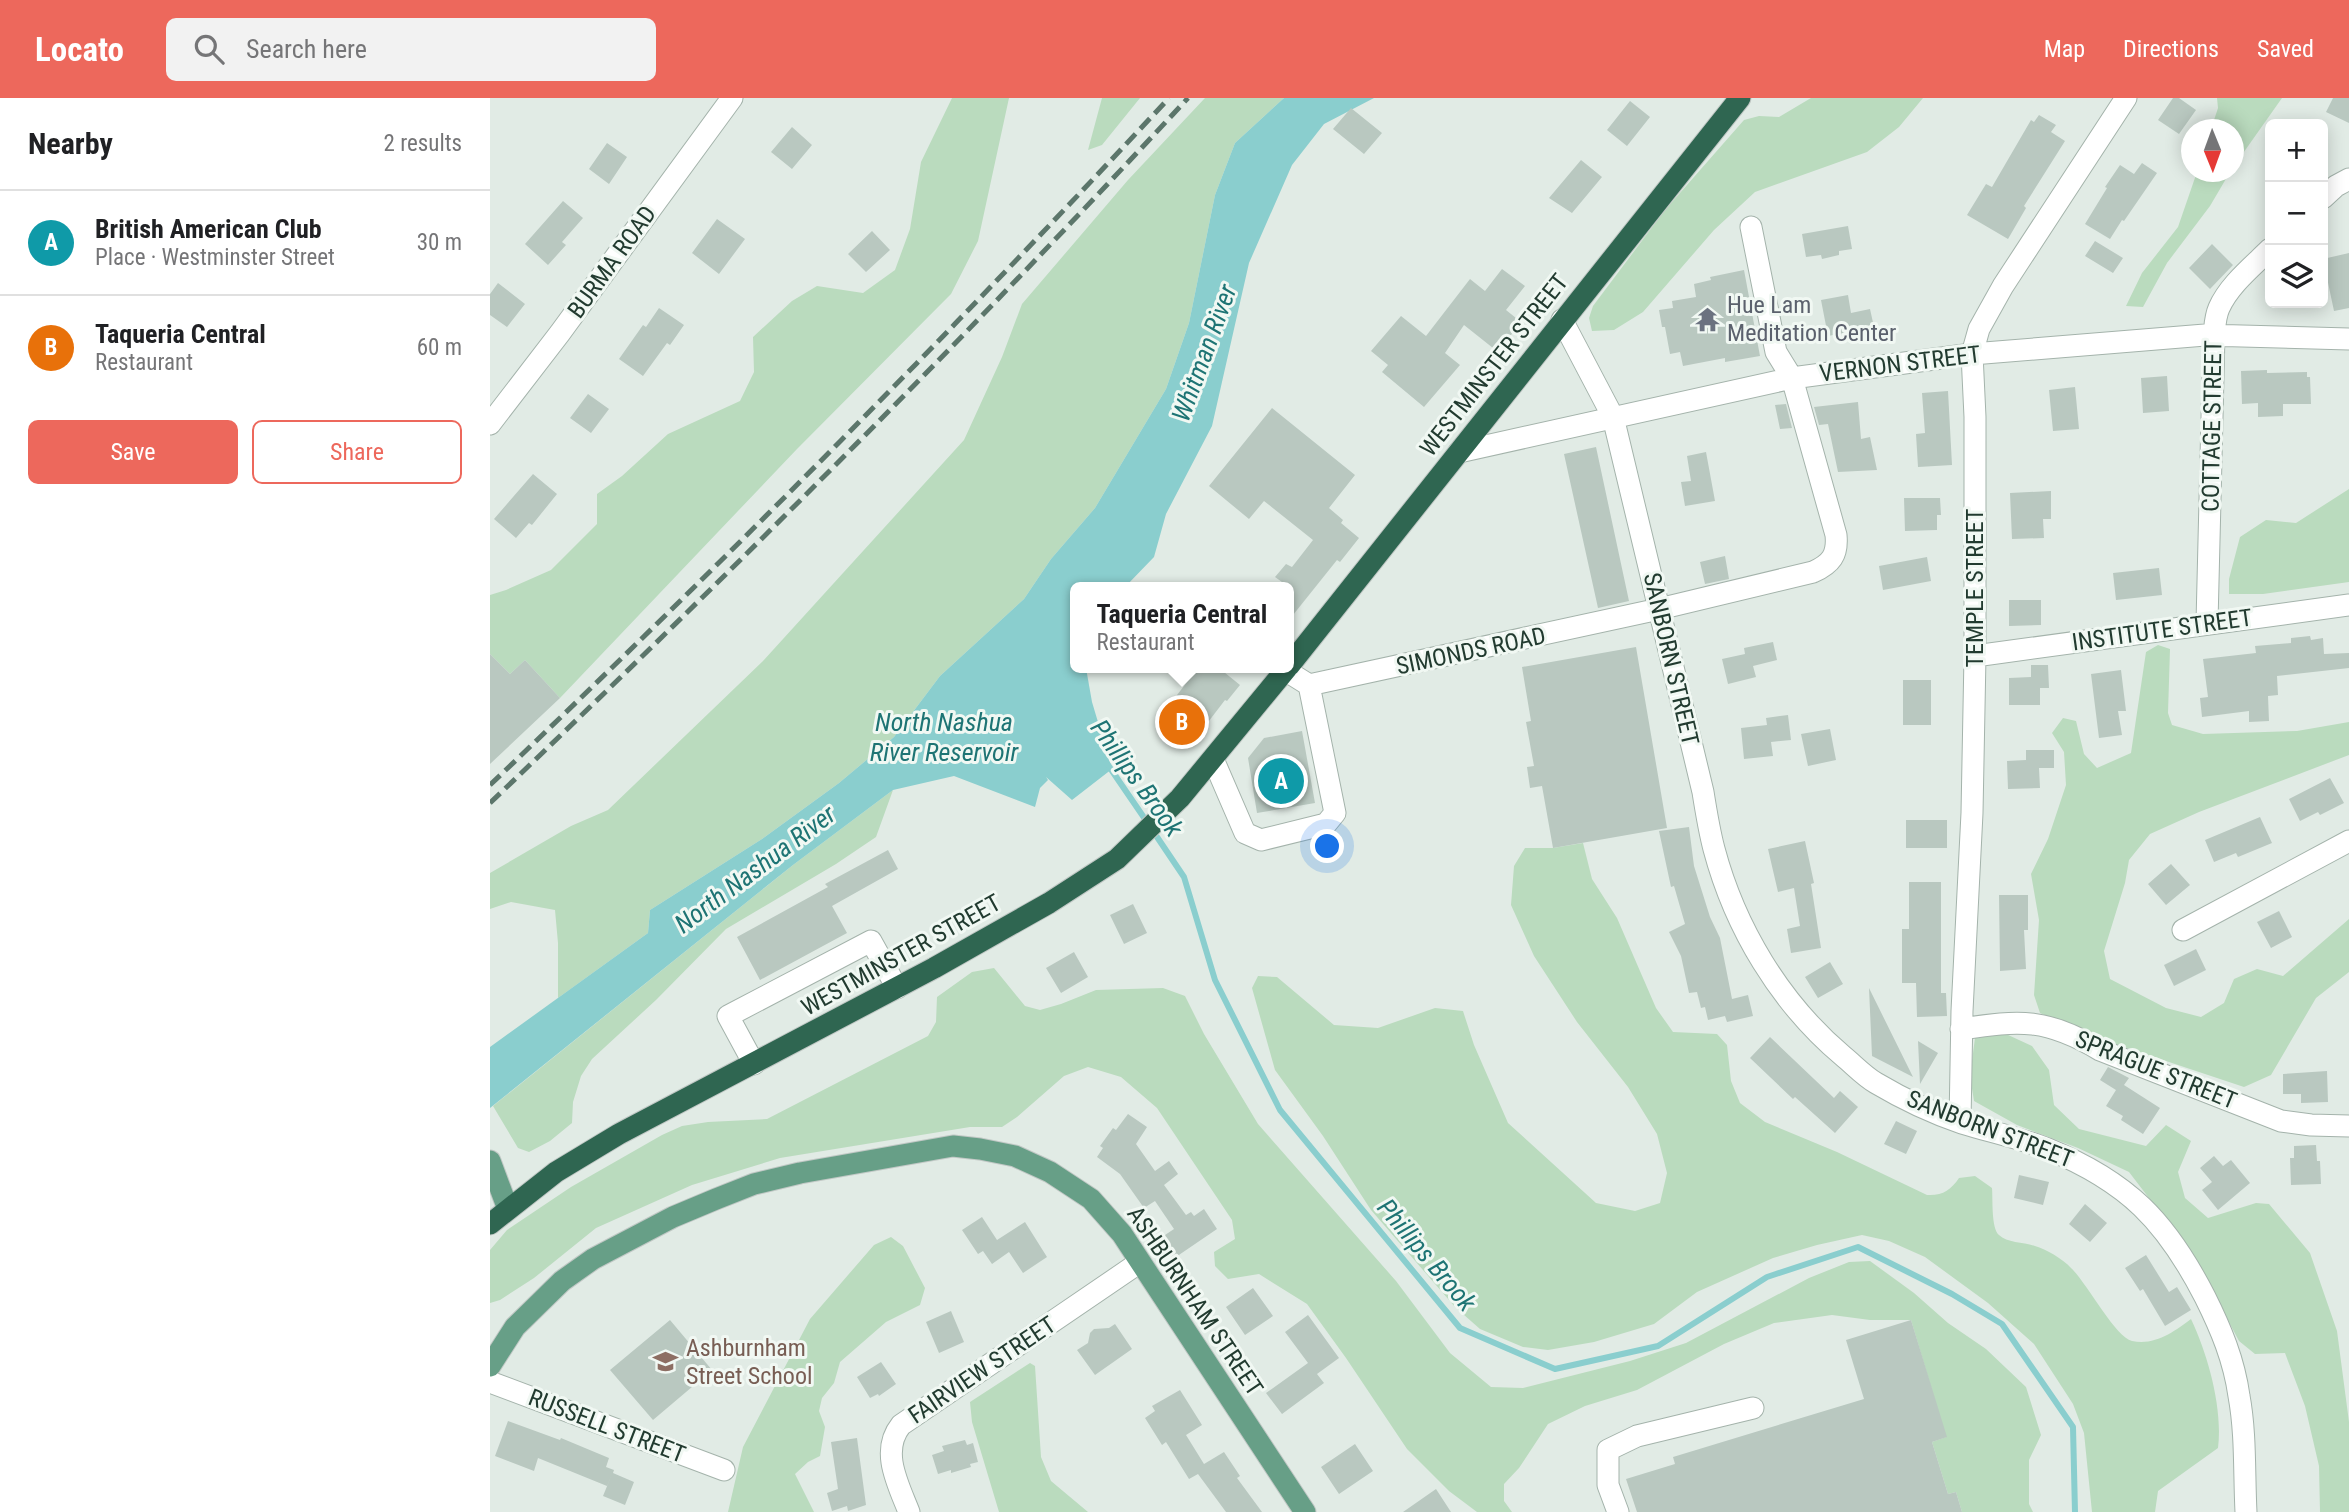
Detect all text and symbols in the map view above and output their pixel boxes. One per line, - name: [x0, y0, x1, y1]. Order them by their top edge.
- search box: [166, 18, 656, 81]
- text: Locato: [35, 30, 124, 69]
- icon: search: [190, 30, 228, 68]
- text: Search here: [246, 34, 367, 64]
- text: Map: [2044, 35, 2085, 63]
- text: Directions: [2123, 35, 2219, 63]
- text: Saved: [2257, 35, 2314, 63]
- north arrow: [2181, 119, 2244, 182]
- map controls: [2265, 119, 2328, 308]
- button: +: [2265, 119, 2328, 182]
- text: Nearby: [28, 126, 113, 161]
- text: 2 results: [384, 130, 462, 157]
- button: −: [2265, 182, 2328, 245]
- street label: BURMA ROAD: [562, 201, 662, 323]
- text: British American Club: [95, 214, 322, 244]
- text: A: [44, 229, 58, 256]
- text: 30 m: [417, 229, 462, 256]
- text: Place · Westminster Street: [95, 244, 335, 271]
- button: layers: [2265, 245, 2328, 308]
- street label: WESTMINSTER STREET: [1414, 268, 1574, 462]
- water label: Whitman River: [1165, 279, 1243, 425]
- place label: Hue Lam Meditation Center: [1727, 291, 1896, 347]
- temple icon: Hue Lam Meditation Center: [1693, 305, 1721, 333]
- text: Taqueria Central: [95, 319, 266, 349]
- text: B: [45, 334, 57, 361]
- text: 60 m: [417, 334, 462, 361]
- street label: VERNON STREET: [1818, 340, 1982, 388]
- street label: COTTAGE STREET: [2197, 340, 2227, 512]
- text: Restaurant: [95, 349, 193, 376]
- button: Save: [28, 420, 238, 484]
- button: Share: [252, 420, 462, 484]
- street label: TEMPLE STREET: [1961, 509, 1989, 667]
- street label: SANBORN STREET: [1638, 570, 1704, 748]
- popup: [1070, 582, 1294, 673]
- text: Taqueria Central: [1097, 599, 1267, 629]
- street label: INSTITUTE STREET: [2070, 603, 2254, 657]
- street label: SIMONDS ROAD: [1394, 622, 1548, 680]
- text: Restaurant: [1097, 629, 1195, 656]
- pin: B: [1159, 696, 1205, 748]
- water label: North Nashua River Reservoir: [870, 707, 1020, 767]
- water label: Phillips Brook: [1084, 713, 1190, 843]
- pin: A: [1258, 755, 1304, 807]
- water label: North Nashua River: [669, 798, 842, 939]
- your location: [1310, 829, 1344, 863]
- street label: WESTMINSTER STREET: [796, 889, 1006, 1021]
- street label: SPRAGUE STREET: [2071, 1025, 2241, 1115]
- street label: SANBORN STREET: [1903, 1084, 2077, 1174]
- water label: Phillips Brook: [1371, 1193, 1483, 1318]
- street label: ASHBURNHAM STREET: [1121, 1201, 1269, 1401]
- street label: FAIRVIEW STREET: [903, 1310, 1061, 1430]
- place label: Ashburnham Street School: [686, 1334, 812, 1390]
- school or university icon: Ashburnham Street School: [652, 1348, 680, 1376]
- street label: RUSSELL STREET: [525, 1383, 689, 1469]

